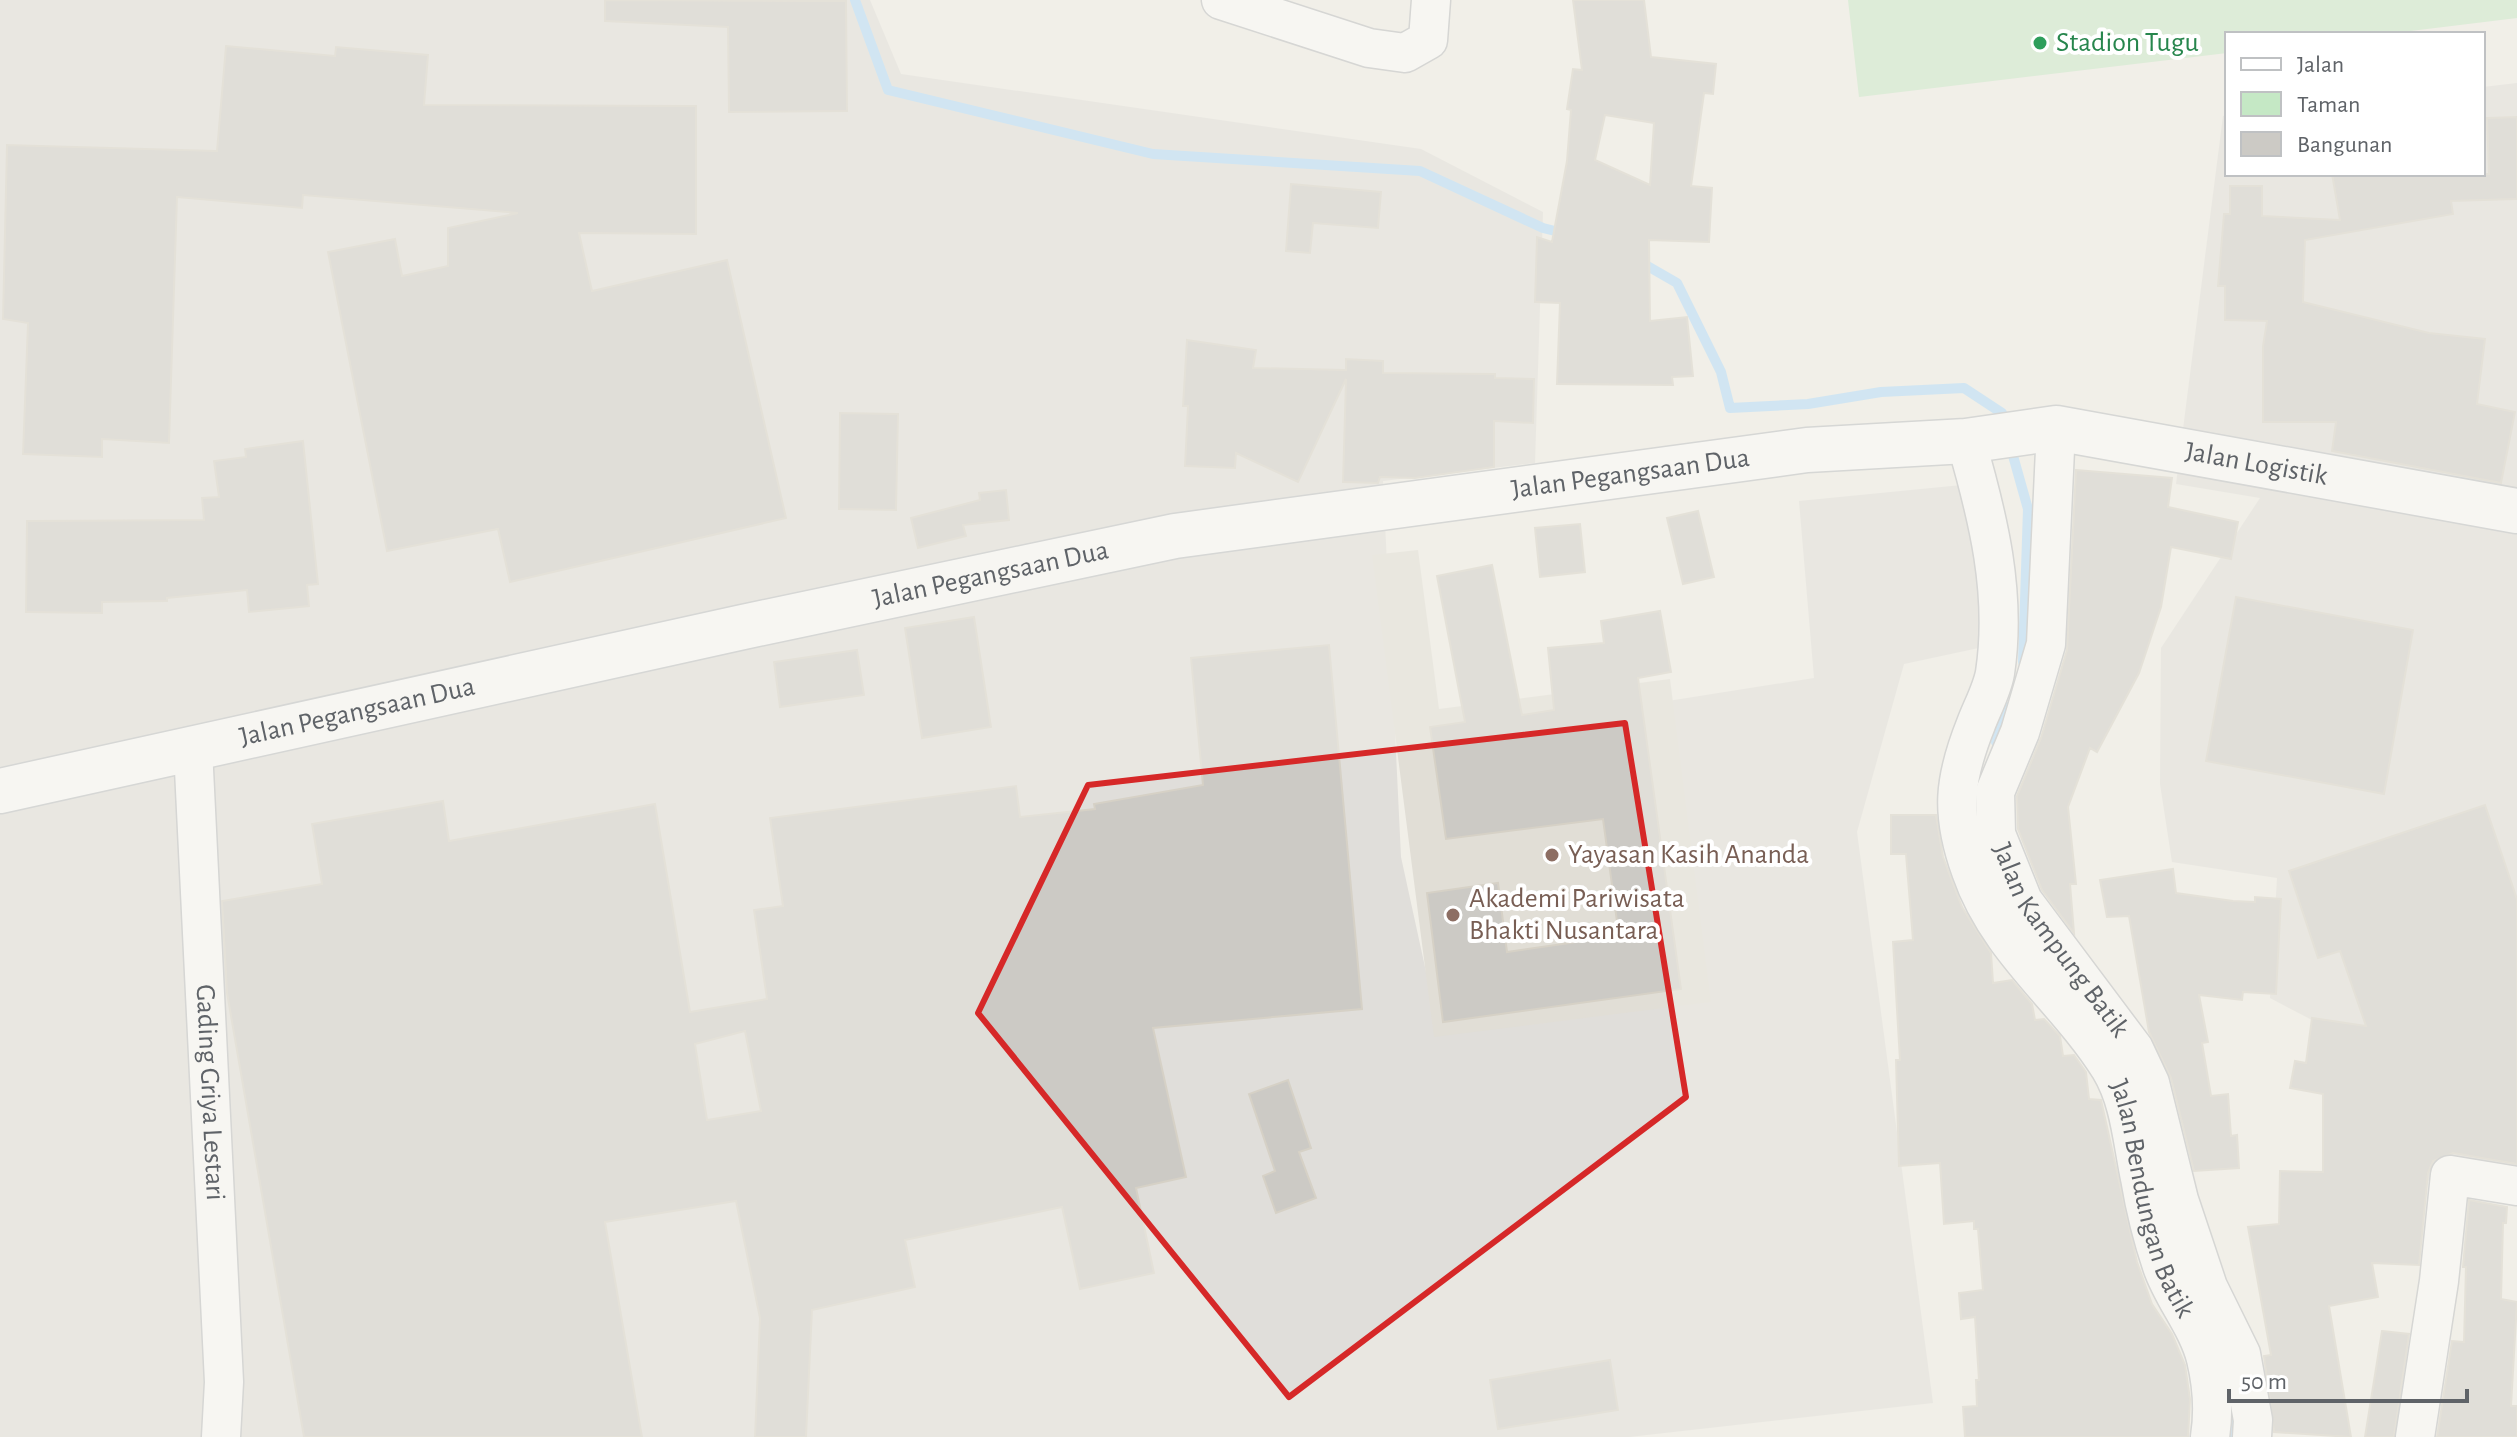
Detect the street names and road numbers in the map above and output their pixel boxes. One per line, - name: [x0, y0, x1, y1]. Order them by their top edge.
- street label: Jalan Logistik: [2183, 438, 2330, 491]
- street label: Jalan Pegangsaan Dua: [1510, 444, 1751, 504]
- street label: Jalan Pegangsaan Dua: [870, 536, 1111, 613]
- street label: Jalan Pegangsaan Dua: [237, 673, 478, 752]
- street label: Jalan Kampung Batik: [1987, 839, 2134, 1043]
- street label: Gading Griya Lestari: [191, 984, 229, 1201]
- street label: Jalan Bendungan Batik: [2104, 1076, 2199, 1323]

